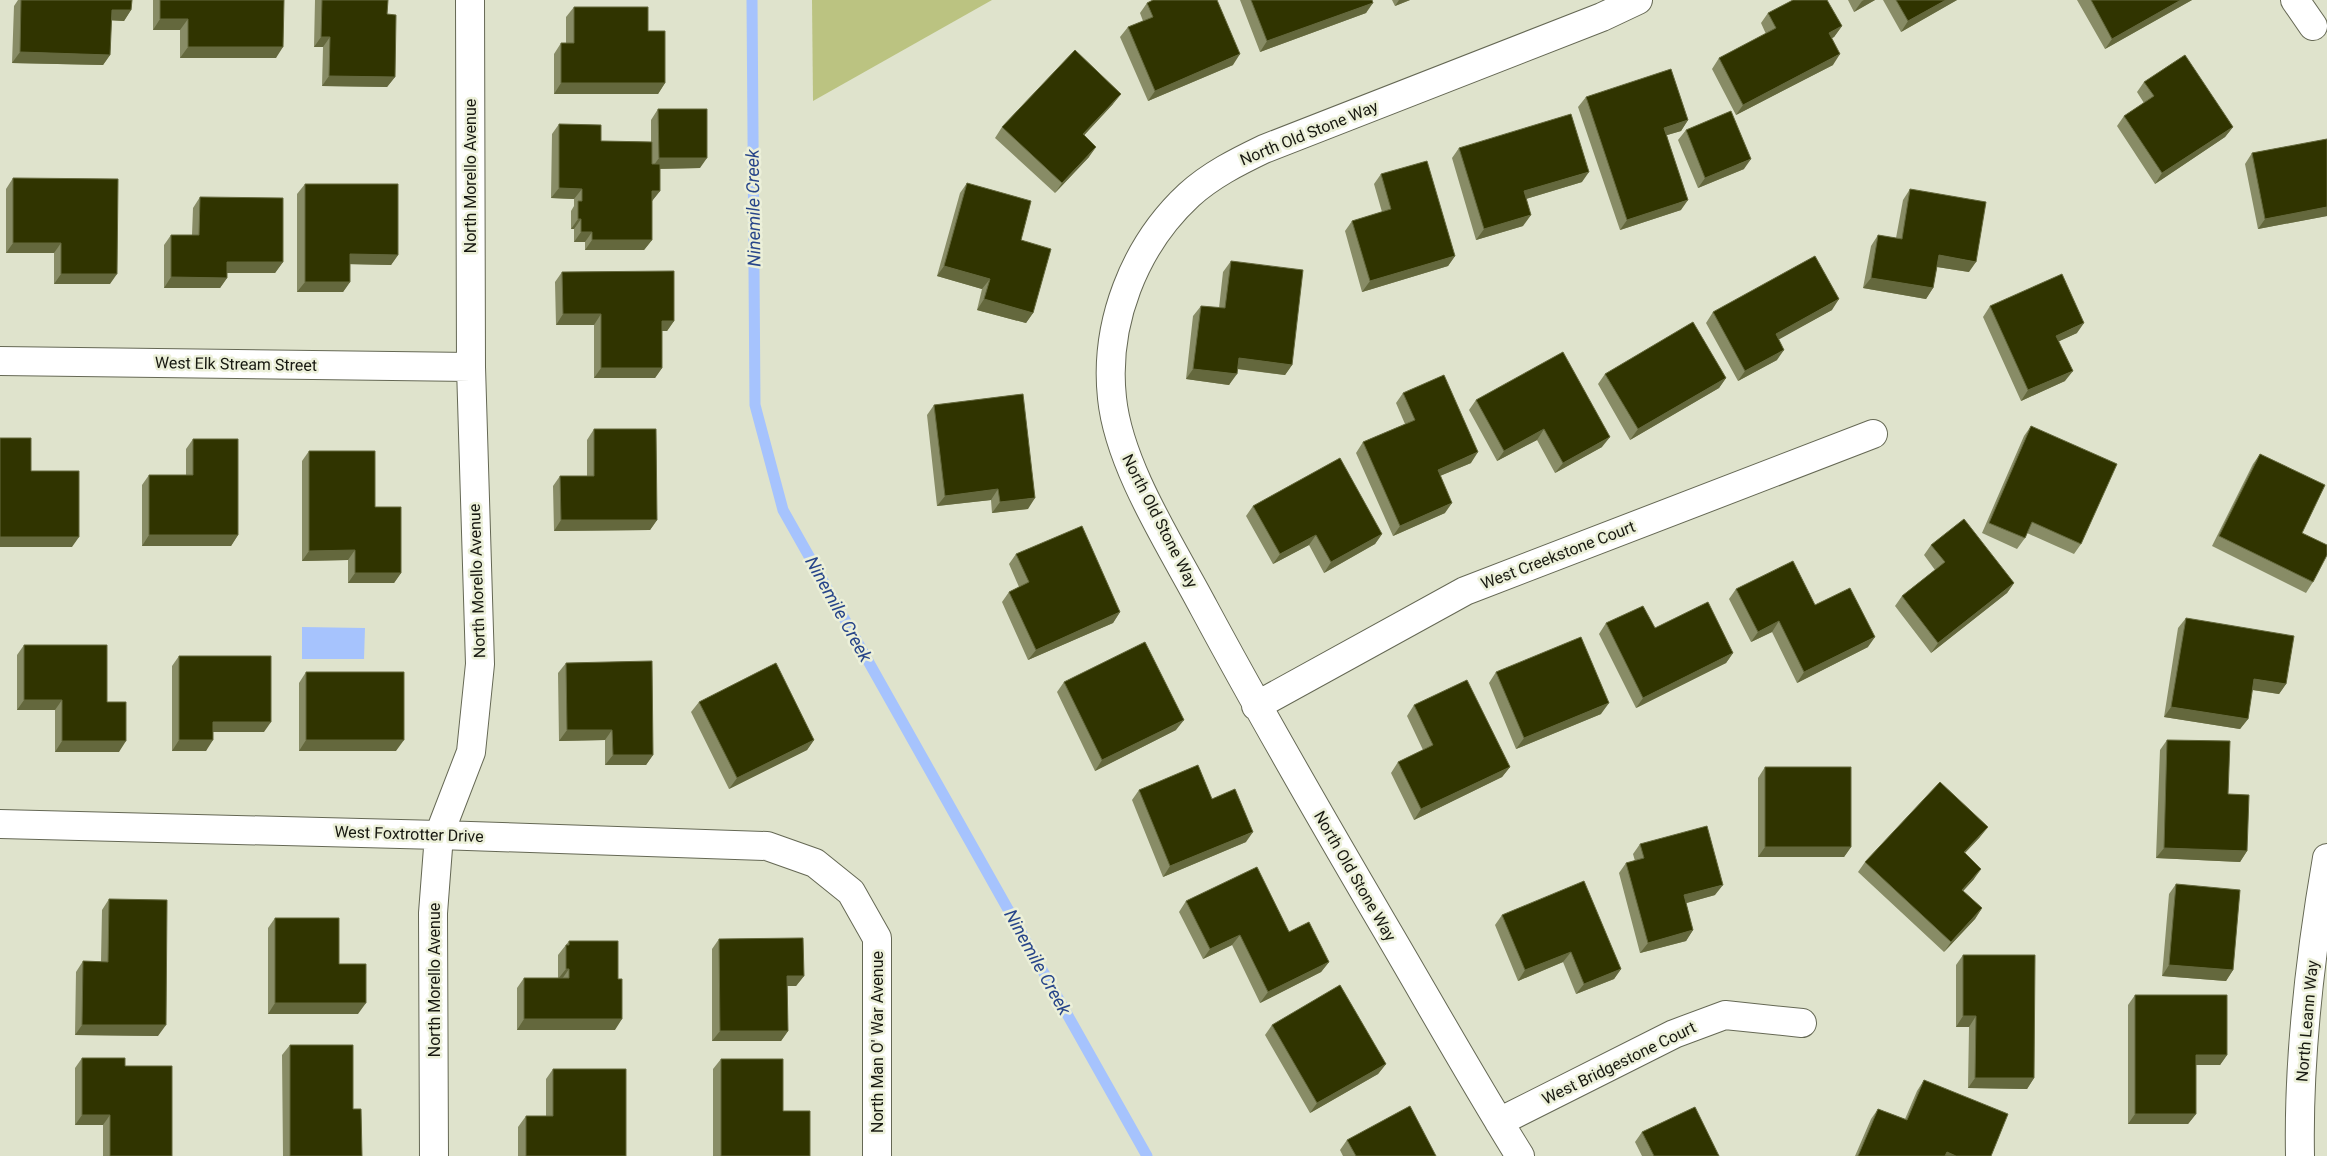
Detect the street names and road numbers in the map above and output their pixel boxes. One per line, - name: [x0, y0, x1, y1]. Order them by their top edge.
- street label: North Old Stone Way: [1237, 96, 1381, 169]
- street label: North Morello Avenue: [461, 99, 480, 253]
- street label: West Elk Stream Street: [155, 353, 317, 375]
- street label: North Old Stone Way: [1118, 451, 1202, 591]
- street label: North Morello Avenue: [465, 504, 489, 658]
- street label: West Creekstone Court: [1478, 517, 1638, 593]
- street label: North Old Stone Way: [1310, 807, 1400, 945]
- street label: West Foxtrotter Drive: [334, 822, 484, 846]
- street label: North Morello Avenue: [425, 903, 444, 1057]
- street label: North Man O' War Avenue: [868, 951, 887, 1133]
- street label: North Leann Way: [2292, 959, 2322, 1083]
- street label: West Bridgestone Court: [1539, 1017, 1699, 1109]

